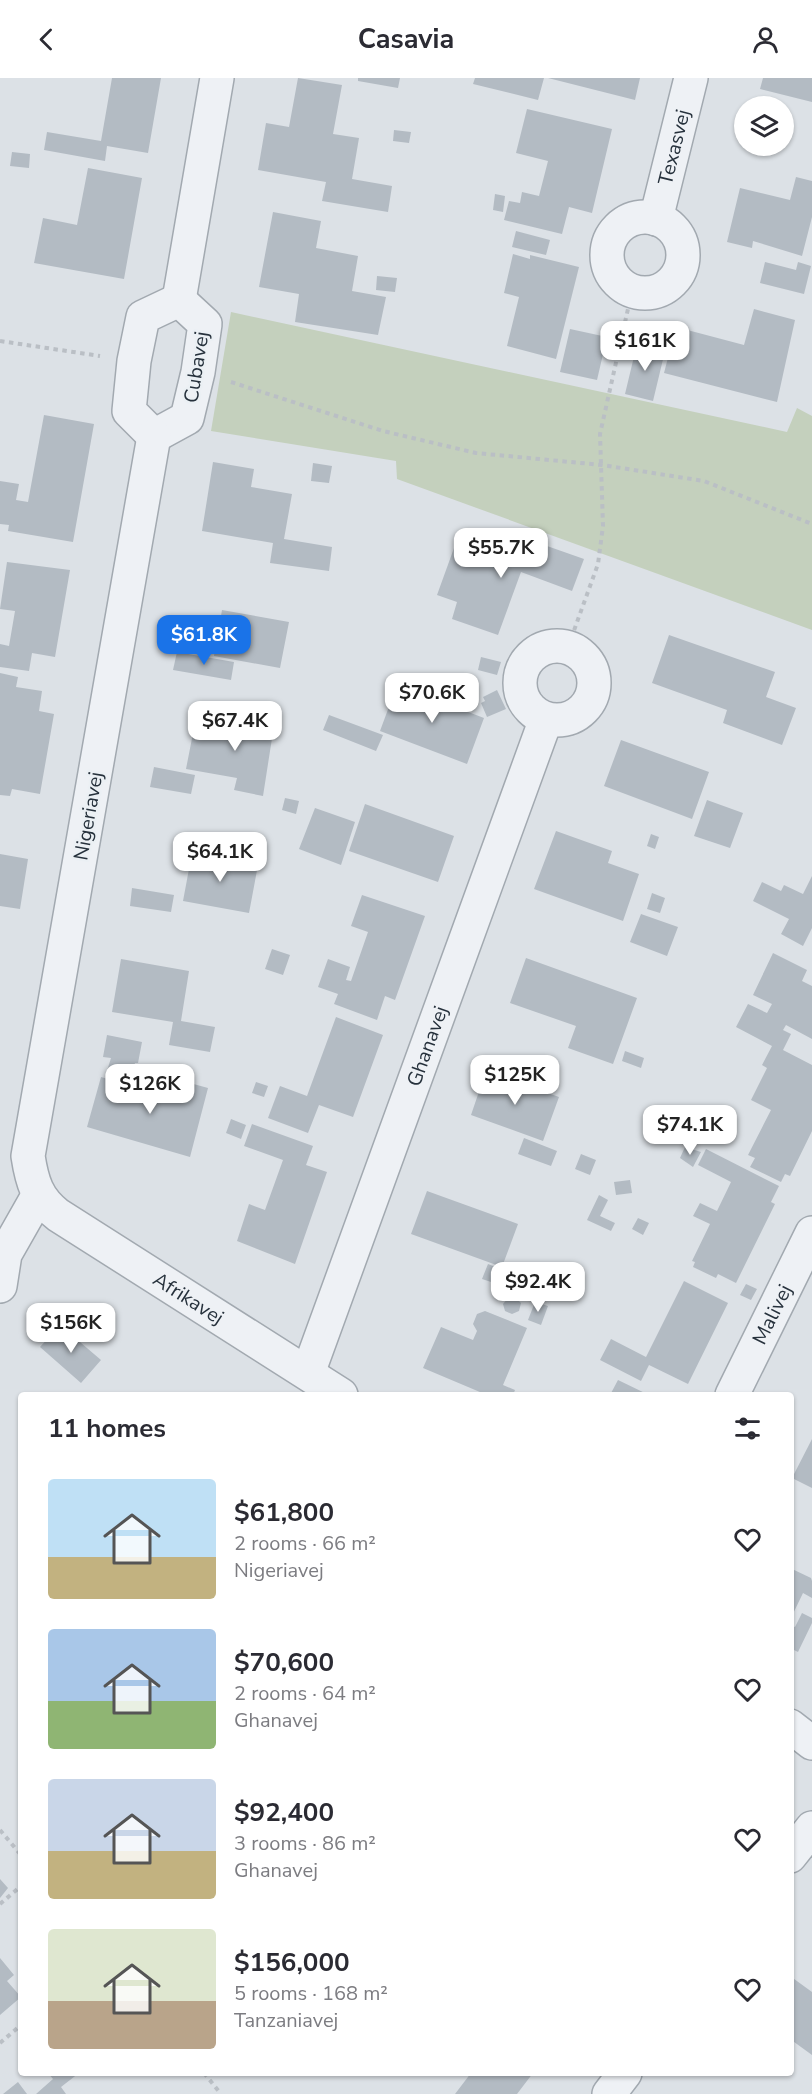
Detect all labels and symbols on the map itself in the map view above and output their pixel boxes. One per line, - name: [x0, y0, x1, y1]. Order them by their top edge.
- street label: Texasvej: [652, 107, 697, 188]
- pin: $161K: [603, 321, 687, 372]
- street label: Cubavej: [178, 329, 215, 405]
- pin: $55.7K: [452, 528, 550, 579]
- pin: $61.8K: [155, 615, 253, 666]
- pin: $70.6K: [383, 673, 481, 724]
- pin: $67.4K: [186, 701, 284, 752]
- street label: Nigeriavej: [67, 770, 110, 863]
- pin: $64.1K: [171, 832, 269, 883]
- street label: Ghanavej: [400, 1002, 455, 1090]
- pin: $125K: [473, 1055, 557, 1106]
- pin: $126K: [108, 1064, 192, 1115]
- pin: $74.1K: [641, 1105, 739, 1156]
- pin: $92.4K: [489, 1262, 587, 1313]
- street label: Afrikavej: [148, 1266, 229, 1331]
- street label: Malivej: [746, 1280, 799, 1349]
- pin: $156K: [29, 1303, 113, 1354]

